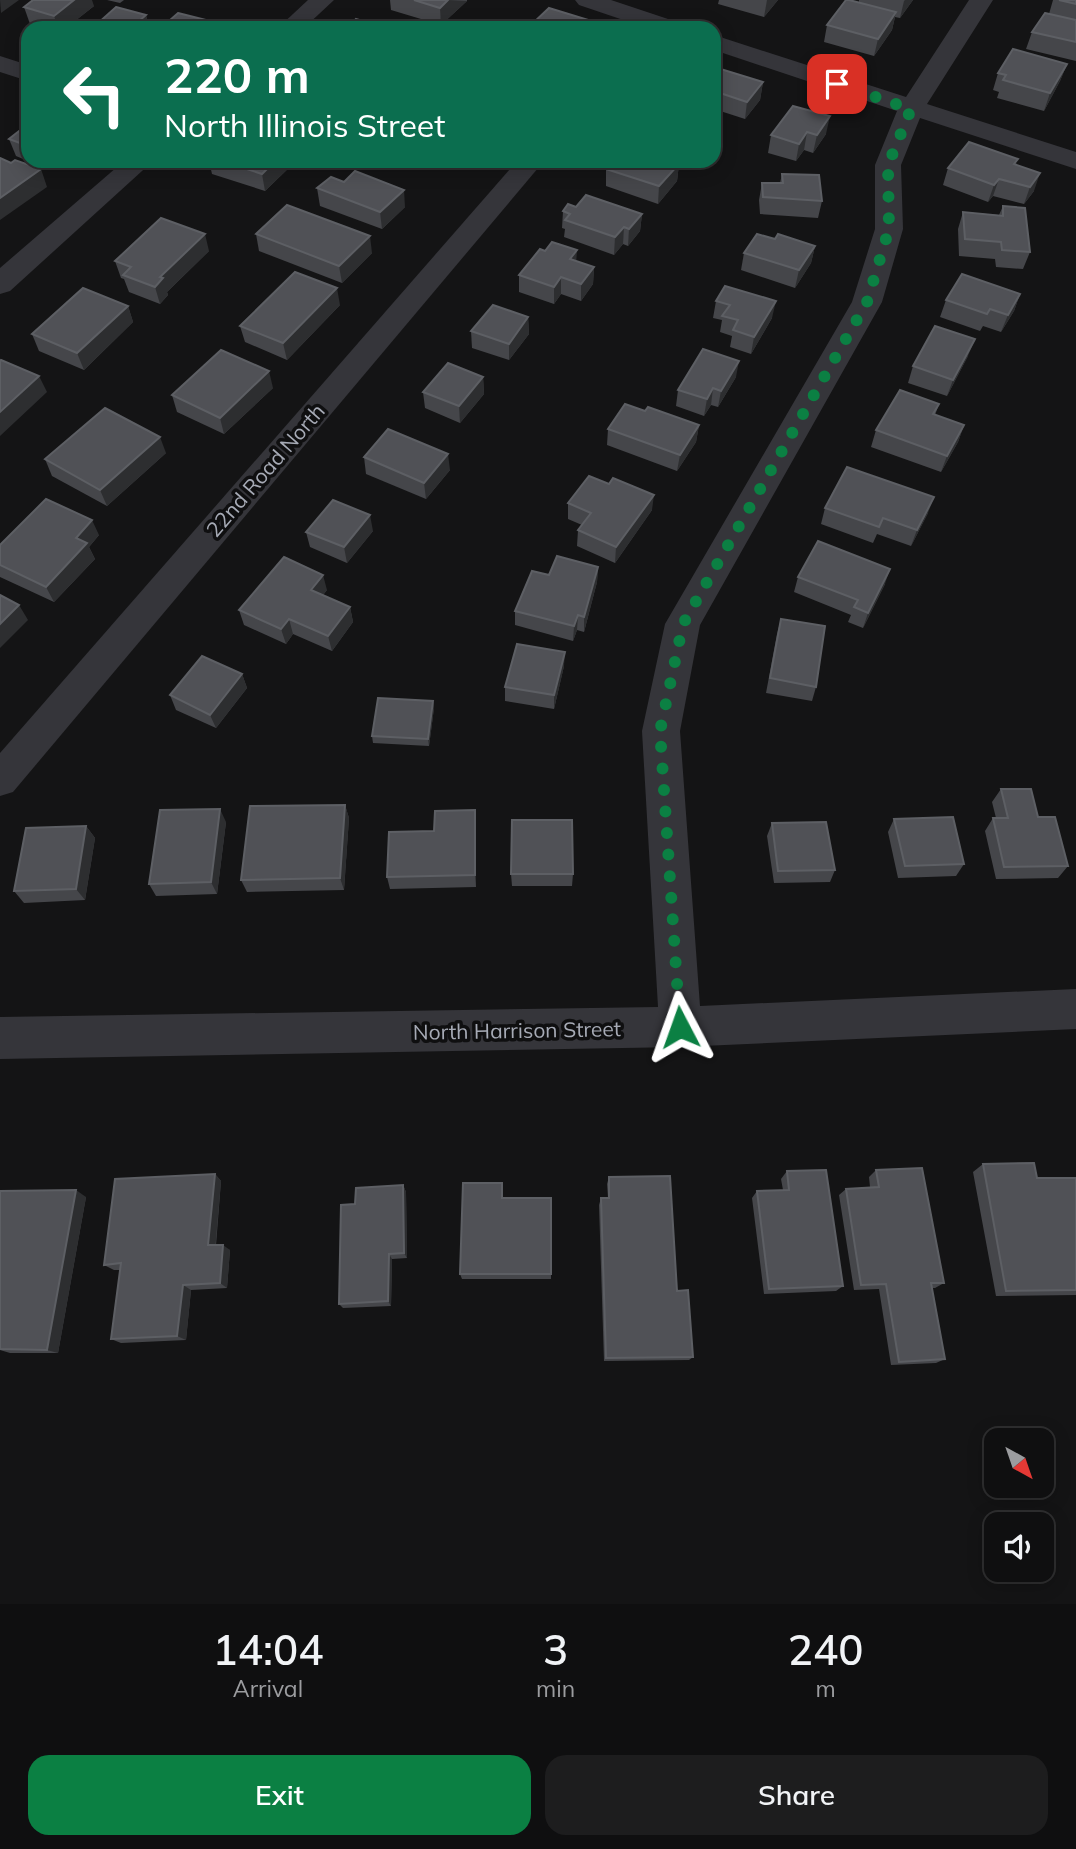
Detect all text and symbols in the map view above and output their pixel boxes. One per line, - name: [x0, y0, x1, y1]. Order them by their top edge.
- text: 220 m: [164, 44, 310, 105]
- icon: left: [49, 49, 140, 140]
- pin: [807, 54, 867, 114]
- icon: arrive: [818, 65, 856, 103]
- text: North Illinois Street: [164, 105, 445, 145]
- street label: 22nd Road North: [200, 398, 330, 542]
- position arrow: [643, 990, 717, 1064]
- street label: North Harrison Street: [413, 1015, 621, 1045]
- north arrow: [984, 1428, 1054, 1498]
- map controls: [984, 1428, 1054, 1582]
- button: sound: [984, 1512, 1054, 1582]
- text: 14:04: [213, 1623, 323, 1676]
- text: 3: [543, 1623, 568, 1676]
- text: 240: [788, 1623, 863, 1676]
- text: Arrival: [233, 1674, 303, 1703]
- text: min: [536, 1674, 575, 1703]
- text: m: [815, 1674, 836, 1703]
- button: Exit: [28, 1755, 531, 1835]
- button: Share: [545, 1755, 1048, 1835]

